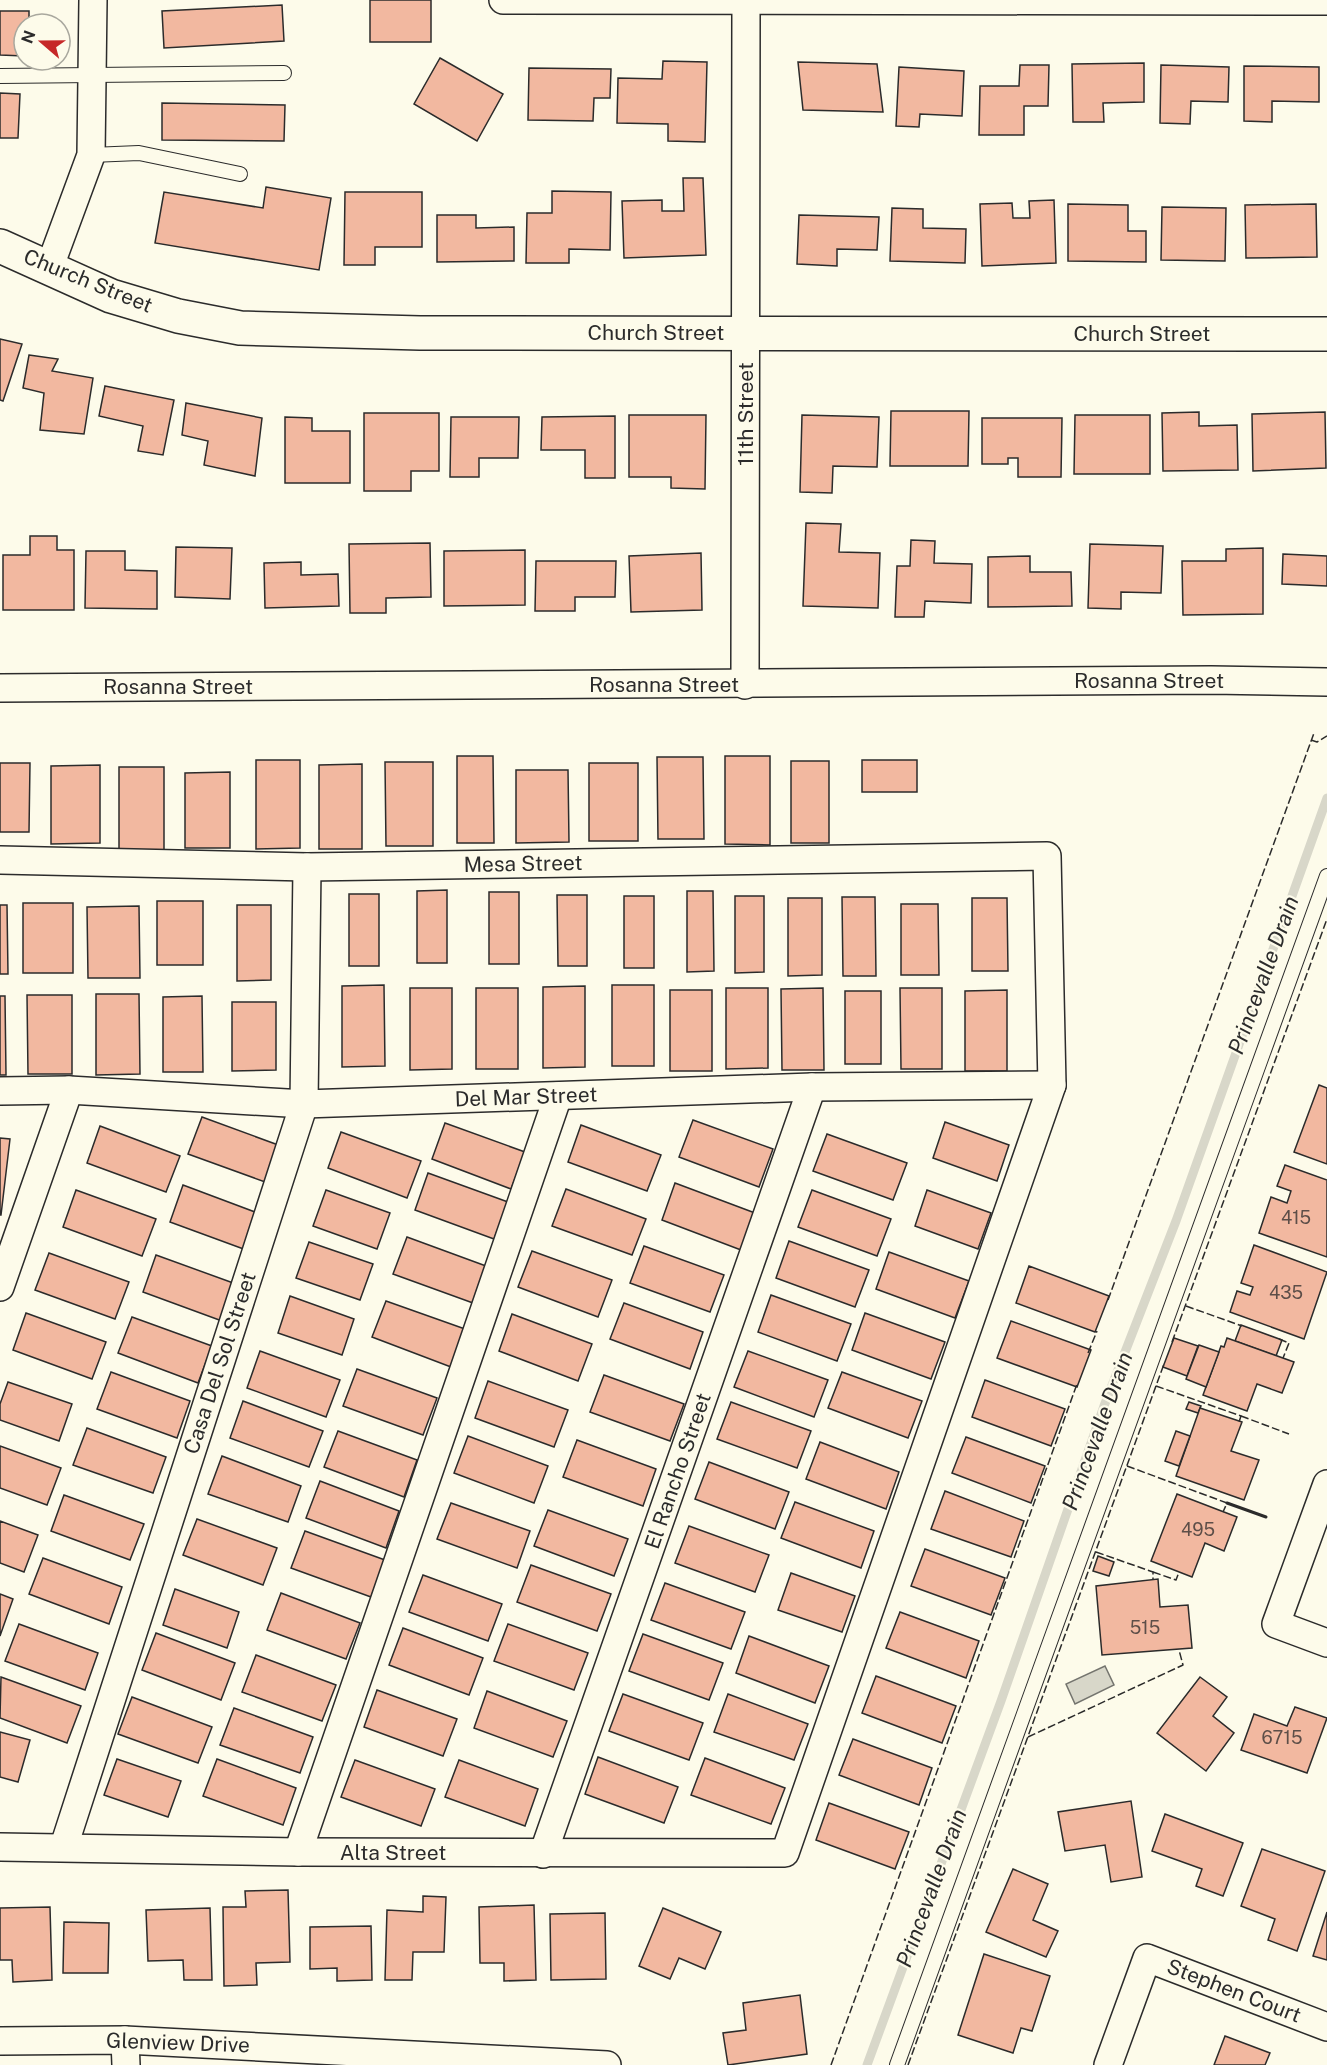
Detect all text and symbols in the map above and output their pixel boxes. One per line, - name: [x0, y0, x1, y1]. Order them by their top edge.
- north arrow: [12, 12, 72, 72]
- text: N: [17, 28, 39, 46]
- street label: Church Street: [20, 243, 156, 318]
- street label: Church Street: [588, 320, 724, 345]
- street label: Church Street: [1074, 321, 1210, 346]
- street label: 11th Street: [733, 362, 758, 466]
- street label: Rosanna Street: [1074, 668, 1224, 693]
- street label: Rosanna Street: [589, 672, 739, 697]
- street label: Rosanna Street: [103, 674, 253, 699]
- street label: Mesa Street: [463, 850, 583, 877]
- water label: Princevalle Drain: [1222, 892, 1304, 1058]
- street label: Del Mar Street: [454, 1082, 598, 1111]
- house number: 415: [1281, 1207, 1311, 1228]
- street label: Casa Del Sol Street: [178, 1269, 261, 1457]
- house number: 435: [1269, 1282, 1303, 1303]
- water label: Princevalle Drain: [1056, 1348, 1138, 1514]
- street label: El Rancho Street: [639, 1389, 716, 1552]
- house number: 495: [1181, 1519, 1215, 1540]
- house number: 515: [1130, 1617, 1160, 1638]
- house number: 6715: [1262, 1727, 1302, 1748]
- water label: Princevalle Drain: [890, 1805, 972, 1971]
- street label: Alta Street: [340, 1840, 446, 1865]
- street label: Stephen Court: [1163, 1953, 1305, 2028]
- street label: Glenview Drive: [106, 2027, 250, 2058]

